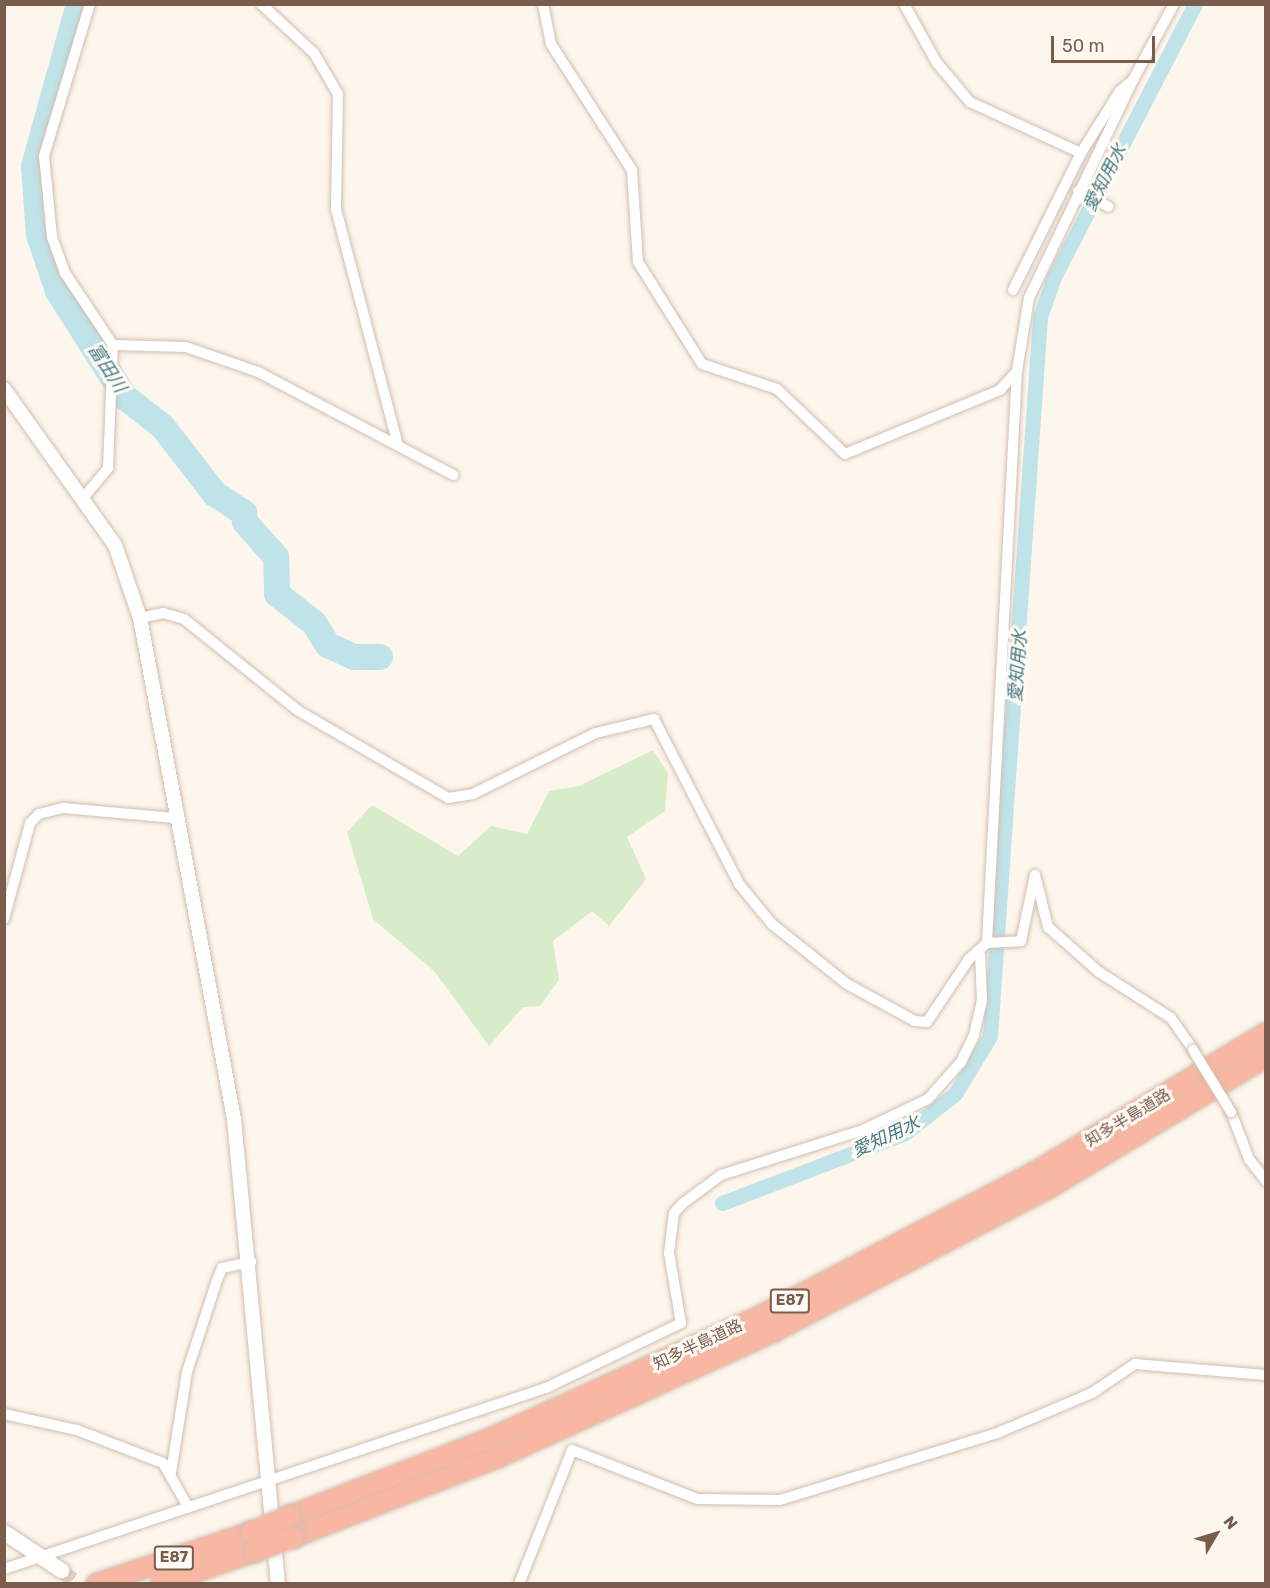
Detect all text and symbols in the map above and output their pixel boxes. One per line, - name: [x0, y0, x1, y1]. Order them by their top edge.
- scale bar: [1054, 24, 1158, 62]
- text: 50 m: [1062, 35, 1105, 57]
- water label: 愛知用水: [1079, 141, 1131, 215]
- water label: 富田川: [83, 339, 131, 397]
- water label: 愛知用水: [1005, 629, 1031, 703]
- street label: 知多半島道路: [1082, 1085, 1174, 1151]
- water label: 愛知用水: [849, 1112, 923, 1162]
- road number: E87: [769, 1289, 811, 1313]
- street label: 知多半島道路: [650, 1316, 746, 1374]
- north arrow: [1186, 1504, 1246, 1564]
- text: N: [1220, 1512, 1242, 1533]
- road number: E87: [153, 1546, 195, 1570]

